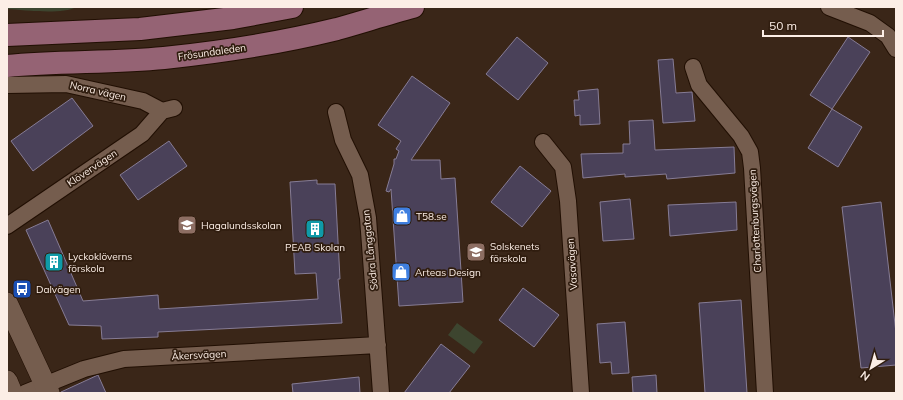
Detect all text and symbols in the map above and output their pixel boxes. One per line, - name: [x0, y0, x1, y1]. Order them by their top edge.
- scale bar: [763, 12, 883, 38]
- text: 50 m: [769, 18, 797, 33]
- street label: Frösundaleden: [177, 41, 247, 63]
- street label: Norra vägen: [68, 78, 128, 104]
- street label: Klövervägen: [64, 146, 120, 189]
- street label: Charlottenburgsvägen: [746, 169, 764, 273]
- shop icon: T58.se: [391, 205, 413, 227]
- street label: Södra Långgatan: [359, 209, 381, 291]
- place label: T58.se: [416, 210, 447, 223]
- school or university icon: Hagalundsskolan: [176, 214, 198, 236]
- building icon: PEAB Skolan: [304, 218, 326, 240]
- place label: Hagalundsskolan: [201, 219, 282, 232]
- street label: Vasavägen: [564, 237, 580, 290]
- place label: Solskenets förskola: [490, 240, 540, 265]
- place label: PEAB Skolan: [285, 241, 345, 254]
- school or university icon: Solskenets förskola: [465, 241, 487, 263]
- place label: Lyckoklöverns förskola: [68, 250, 132, 275]
- building icon: Lyckoklöverns förskola: [43, 251, 65, 273]
- shop icon: Arteas Design: [390, 261, 412, 283]
- place label: Arteas Design: [415, 266, 481, 279]
- bus stop icon: Dalvägen: [11, 278, 33, 300]
- place label: Dalvägen: [36, 283, 81, 296]
- street label: Åkersvägen: [171, 347, 227, 363]
- north arrow: [851, 348, 891, 388]
- text: N: [857, 368, 873, 384]

